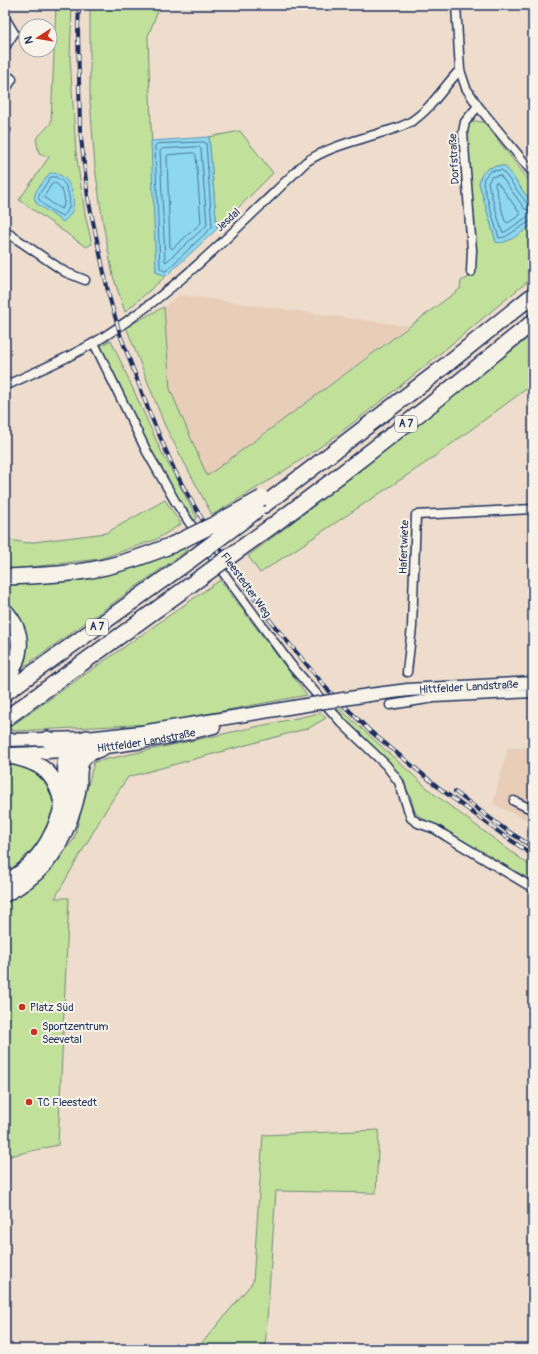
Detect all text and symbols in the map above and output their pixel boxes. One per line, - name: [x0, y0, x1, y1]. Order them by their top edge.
- north arrow: [18, 18, 58, 58]
- text: N: [21, 34, 36, 45]
- street label: Dorfstraße: [446, 133, 462, 185]
- street label: Jesdal: [213, 205, 243, 235]
- road number: A 7: [395, 416, 417, 432]
- street label: Hafertwiete: [397, 519, 411, 574]
- street label: Fleestedter Weg: [218, 550, 274, 620]
- road number: A 7: [86, 619, 108, 635]
- street label: Hittfelder Landstraße: [419, 677, 519, 696]
- street label: Hittfelder Landstraße: [96, 725, 197, 754]
- place label: Platz Süd: [30, 1001, 74, 1014]
- marker: Platz Süd: [17, 1002, 27, 1012]
- place label: Sportzentrum Seevetal: [42, 1020, 108, 1046]
- marker: Sportzentrum Seevetal: [29, 1027, 39, 1037]
- place label: TC Fleestedt: [37, 1096, 98, 1109]
- marker: TC Fleestedt: [24, 1097, 34, 1107]

